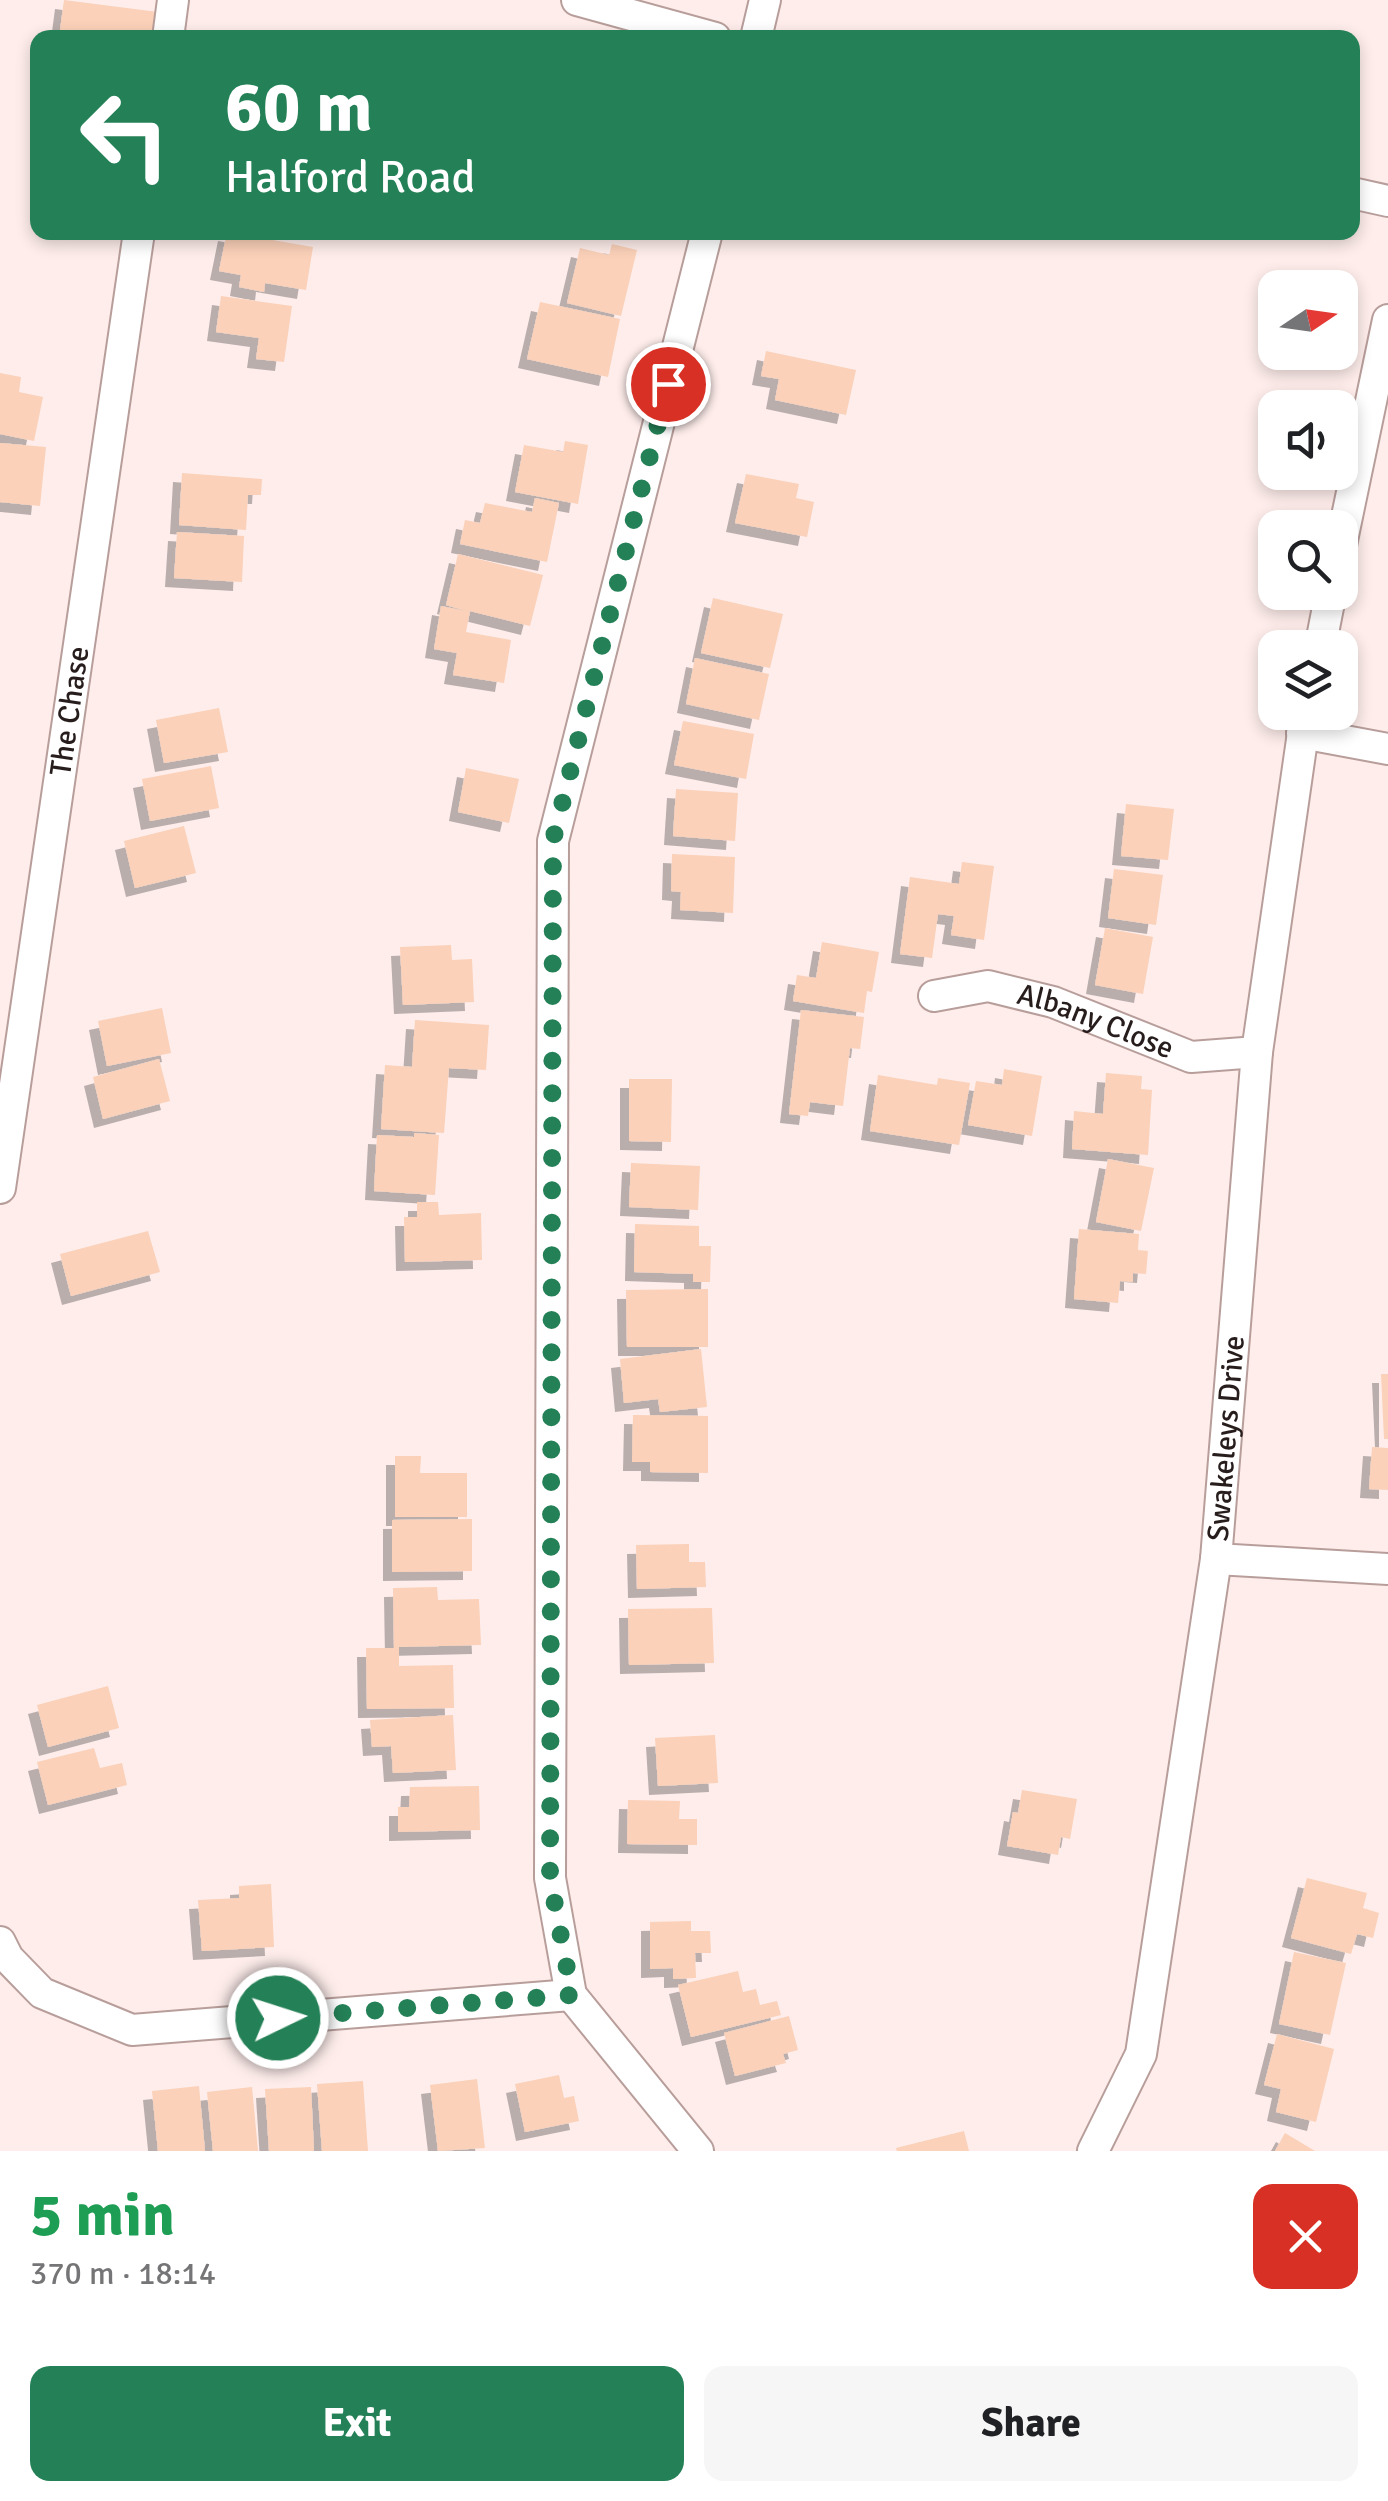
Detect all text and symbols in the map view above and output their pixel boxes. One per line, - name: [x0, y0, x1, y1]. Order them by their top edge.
- text: 60 m: [225, 64, 373, 150]
- icon: left: [60, 70, 190, 200]
- text: Halford Road: [225, 150, 475, 205]
- north arrow: [1258, 270, 1358, 370]
- map controls: [1258, 270, 1358, 730]
- pin: [626, 342, 711, 427]
- icon: arrive: [641, 357, 696, 412]
- button: sound: [1258, 390, 1358, 490]
- button: search: [1258, 510, 1358, 610]
- button: layers: [1258, 630, 1358, 730]
- street label: The Chase: [42, 644, 97, 778]
- street label: Albany Close: [1013, 975, 1179, 1067]
- street label: Swakeleys Drive: [1199, 1334, 1253, 1543]
- position arrow: [226, 1966, 330, 2070]
- text: 5 min: [30, 2179, 175, 2253]
- button: close: [1253, 2184, 1358, 2289]
- text: 370 m · 18:14: [30, 2254, 216, 2293]
- button: Exit: [30, 2366, 684, 2481]
- button: Share: [704, 2366, 1358, 2481]

